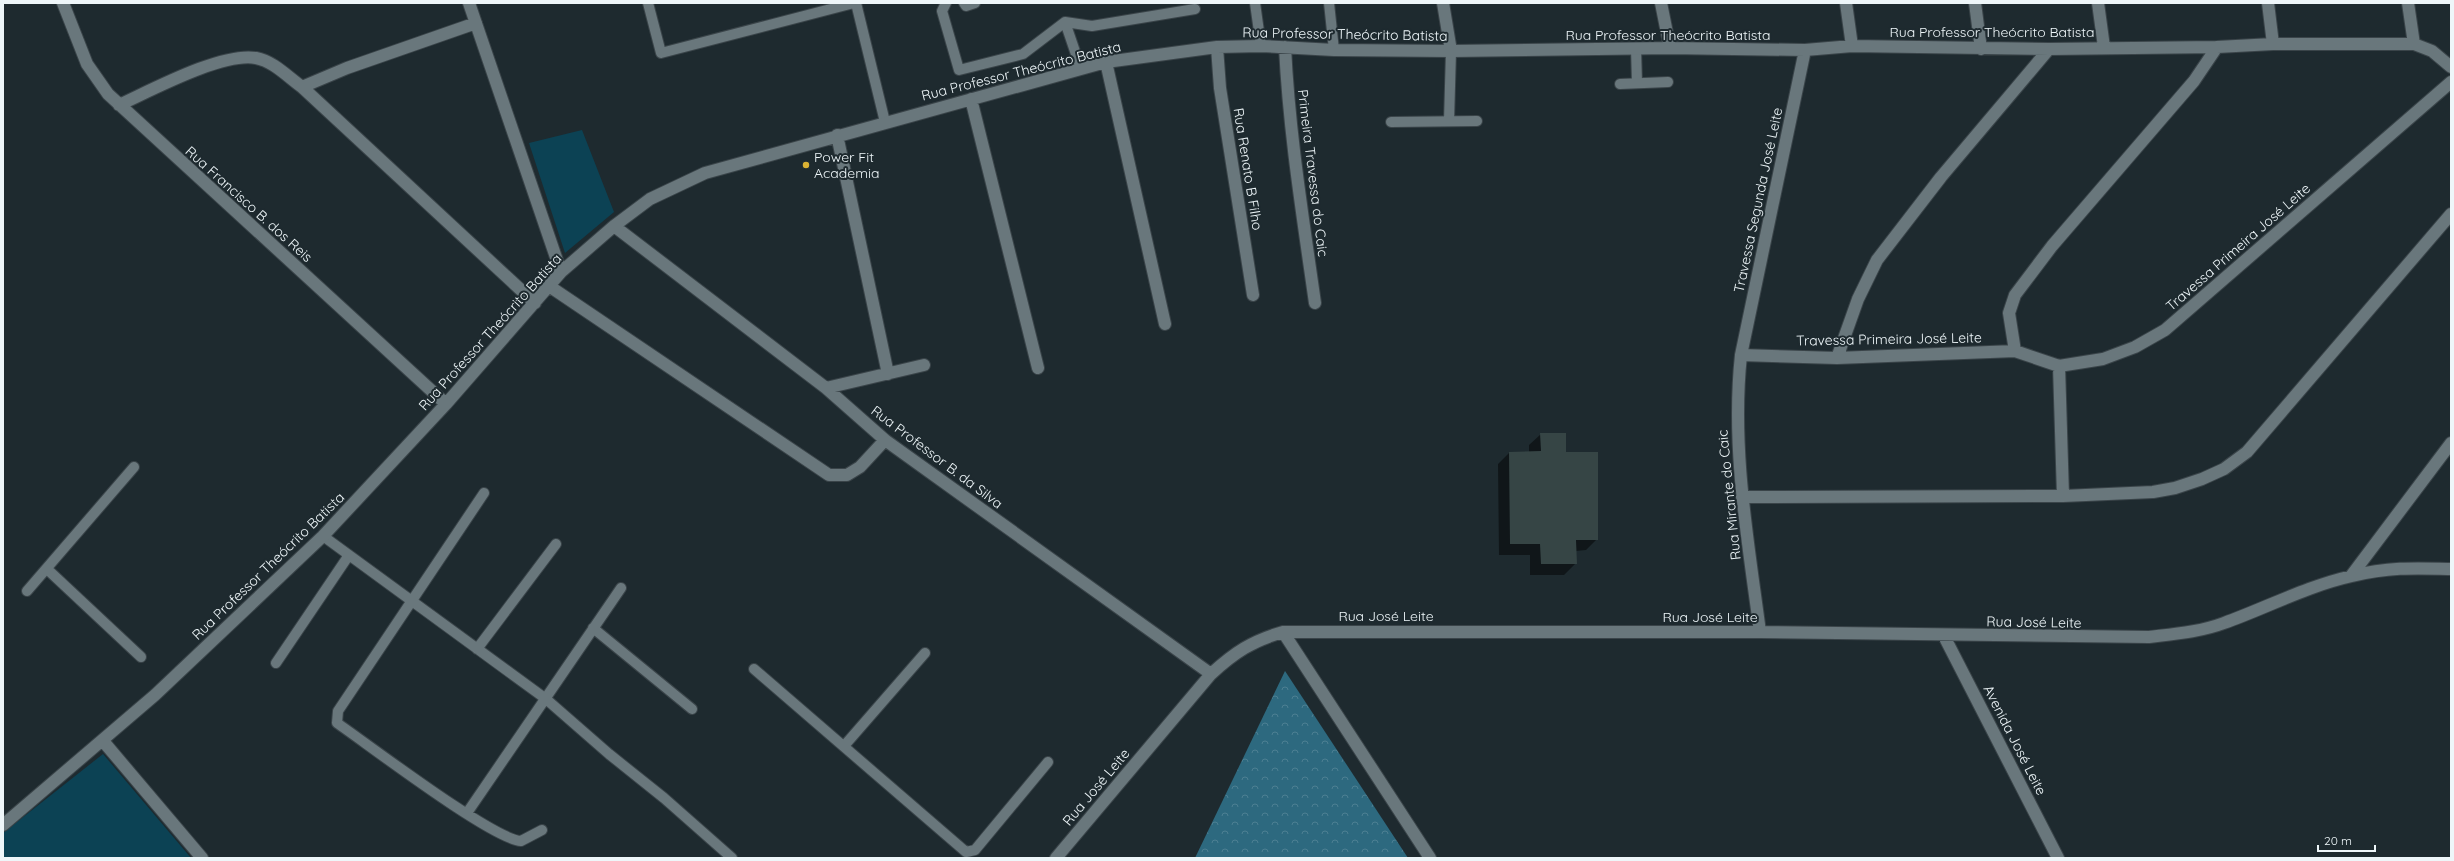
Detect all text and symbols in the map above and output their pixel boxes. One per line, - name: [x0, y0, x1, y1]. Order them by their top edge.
- street label: Rua Professor Theócrito Batista: [1242, 23, 1448, 45]
- street label: Rua Professor Theócrito Batista: [1889, 23, 2095, 41]
- street label: Rua Professor Theócrito Batista: [1565, 26, 1771, 44]
- street label: Rua Professor Theócrito Batista: [919, 37, 1123, 105]
- street label: Primeira Travessa do Caic: [1294, 88, 1332, 258]
- street label: Rua Renato B Filho: [1229, 106, 1267, 232]
- street label: Travessa Segunda José Leite: [1730, 106, 1786, 294]
- street label: Rua Francisco B. dos Reis: [182, 142, 316, 266]
- place label: Power Fit Academia: [814, 148, 879, 182]
- marker: Power Fit Academia: [801, 160, 811, 170]
- street label: Travessa Primeira José Leite: [2162, 179, 2314, 315]
- street label: Rua Professor Theócrito Batista: [415, 250, 565, 414]
- street label: Travessa Primeira José Leite: [1796, 328, 1982, 350]
- street label: Rua Professor B. da Silva: [867, 402, 1007, 512]
- street label: Rua Mirante do Caic: [1713, 429, 1745, 561]
- street label: Rua Professor Theócrito Batista: [188, 488, 348, 644]
- street label: Rua José Leite: [1338, 607, 1434, 625]
- street label: Rua José Leite: [1662, 608, 1758, 626]
- street label: Rua José Leite: [1986, 612, 2082, 632]
- street label: Avenida José Leite: [1979, 682, 2051, 798]
- street label: Rua José Leite: [1059, 745, 1134, 829]
- scale bar: [2318, 827, 2375, 853]
- text: 20 m: [2324, 833, 2352, 848]

